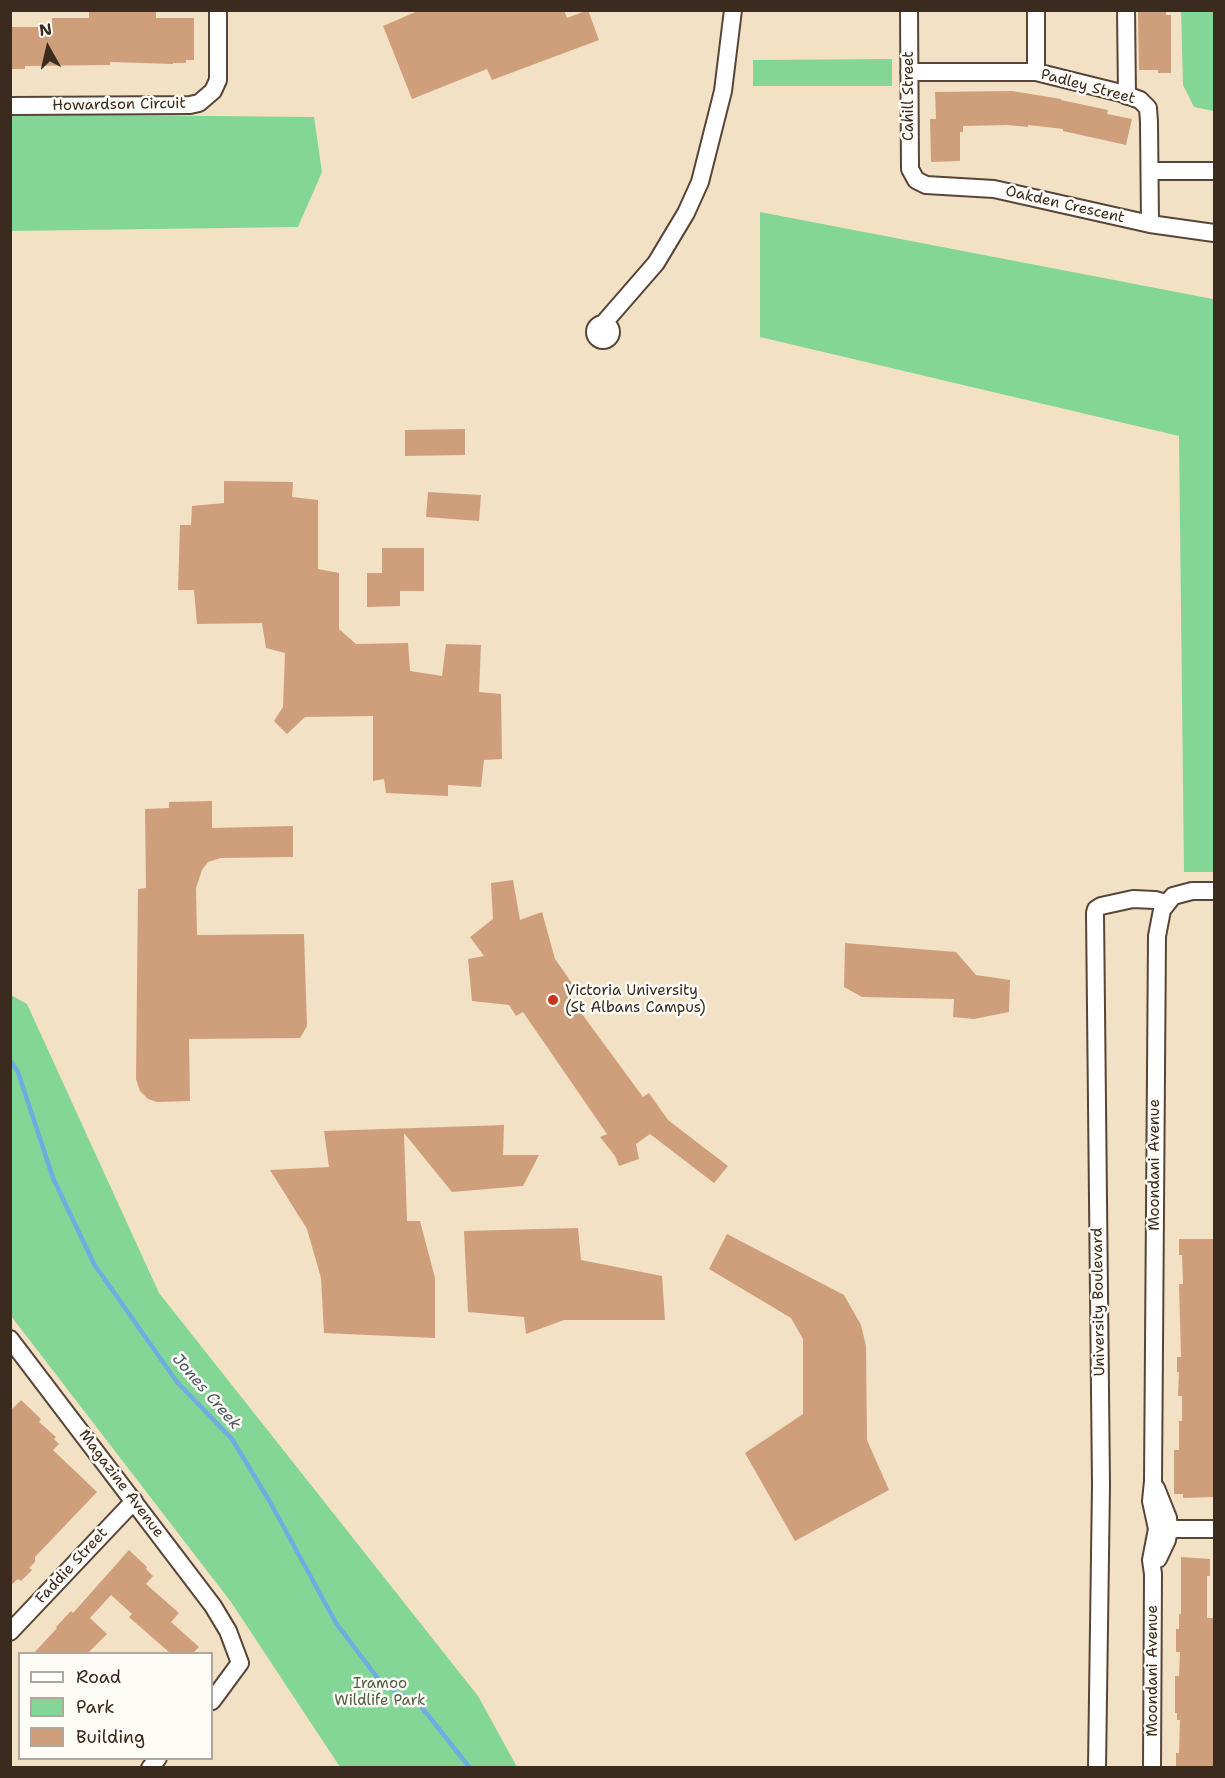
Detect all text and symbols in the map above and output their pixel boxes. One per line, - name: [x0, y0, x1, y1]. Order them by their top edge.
- north arrow: [18, 18, 78, 78]
- text: N: [38, 18, 53, 41]
- street label: Cahill Street: [900, 51, 918, 141]
- street label: Padley Street: [1039, 66, 1137, 108]
- street label: Howardson Circuit: [52, 95, 186, 115]
- street label: Oakden Crescent: [1004, 183, 1126, 227]
- place label: Victoria University (St Albans Campus): [565, 982, 706, 1017]
- marker: Victoria University (St Albans Campus): [546, 993, 560, 1007]
- street label: Moondani Avenue: [1146, 1099, 1164, 1231]
- street label: University Boulevard: [1089, 1227, 1109, 1377]
- water label: Jones Creek: [168, 1350, 244, 1434]
- street label: Magazine Avenue: [75, 1427, 167, 1541]
- street label: Faddie Street: [32, 1524, 112, 1608]
- street label: Moondani Avenue: [1144, 1605, 1162, 1737]
- legend: [18, 1652, 213, 1760]
- text: Road: [76, 1665, 121, 1689]
- park label: Iramoo Wildlife Park: [334, 1675, 426, 1710]
- text: Park: [76, 1695, 115, 1719]
- text: Building: [76, 1725, 145, 1749]

